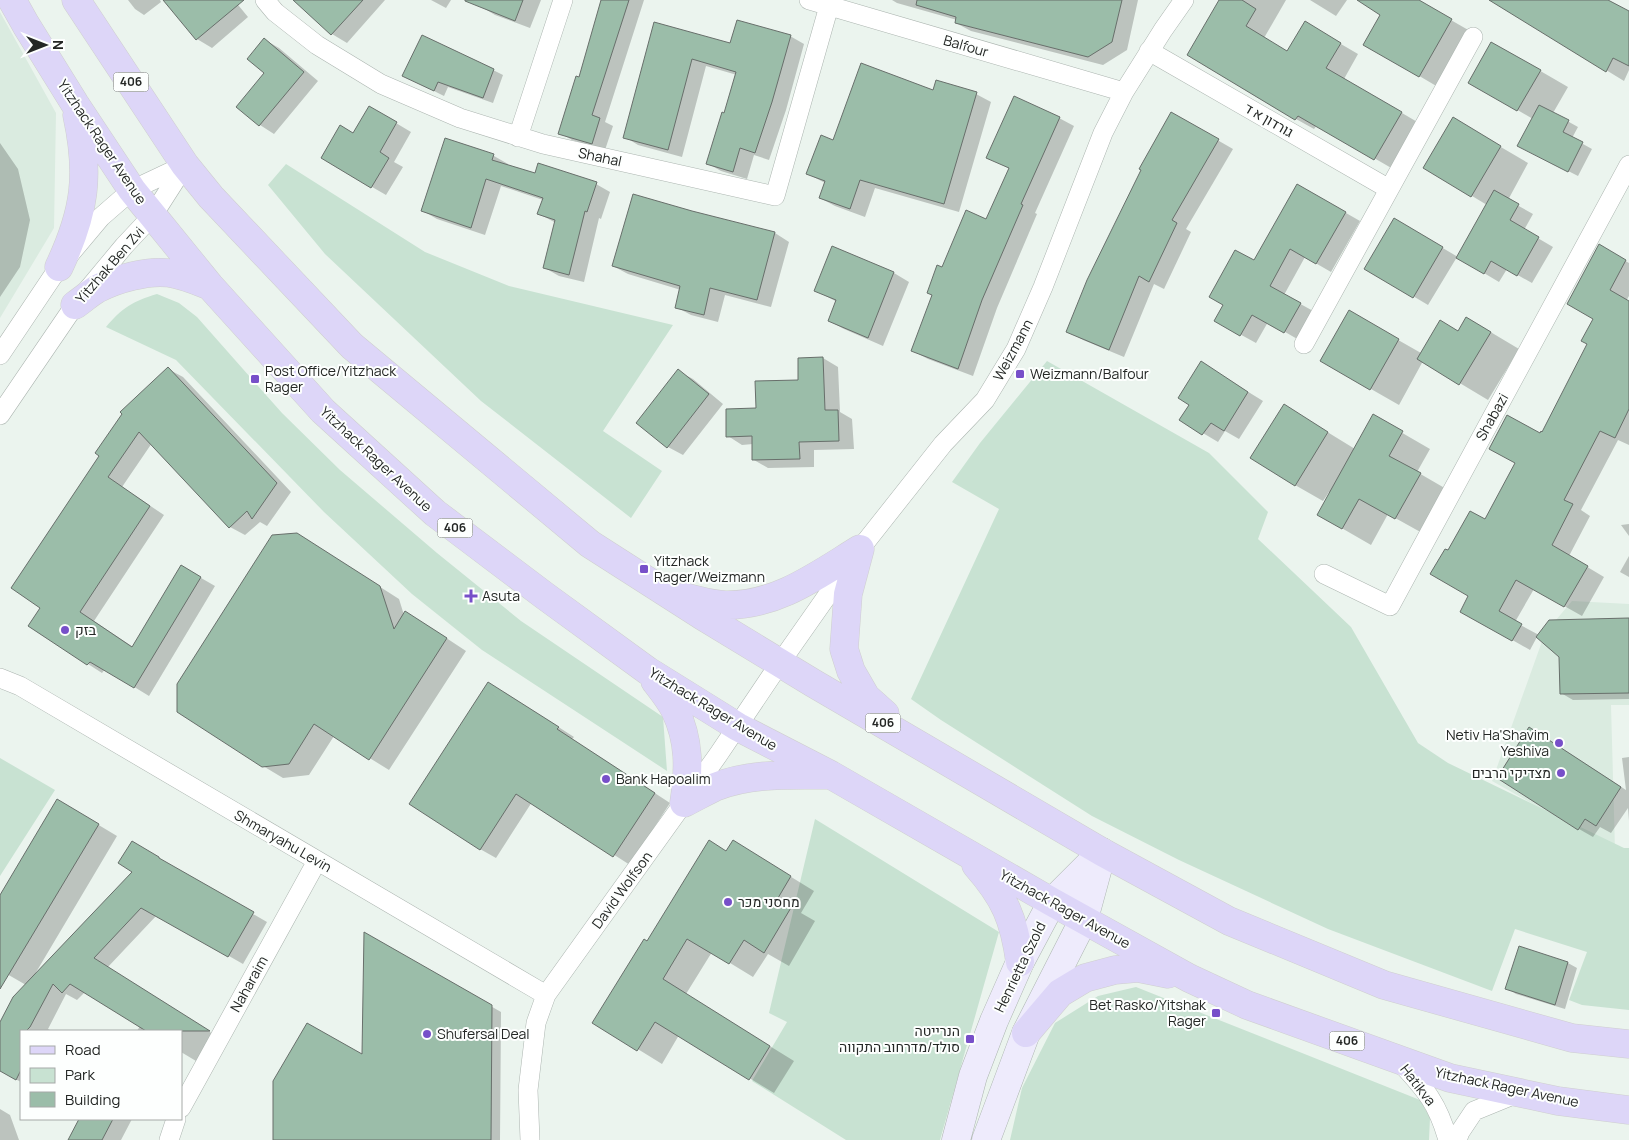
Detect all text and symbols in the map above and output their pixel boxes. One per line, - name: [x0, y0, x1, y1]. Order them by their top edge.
- north arrow: [20, 20, 70, 70]
- street label: Balfour: [941, 30, 991, 61]
- text: N: [49, 40, 68, 50]
- road number: 406: [114, 72, 148, 91]
- street label: Yitzhack Rager Avenue: [54, 76, 151, 208]
- street label: גורדון א ד: [1241, 98, 1297, 141]
- street label: Shahal: [577, 143, 624, 170]
- street label: Yitzhak Ben Zvi: [71, 222, 148, 307]
- street label: Weizmann: [988, 316, 1037, 384]
- place label: Post Office/Yitzhack Rager: [265, 361, 397, 396]
- place label: Weizmann/Balfour: [1030, 364, 1149, 383]
- marker: Weizmann/Balfour: [1014, 368, 1026, 380]
- marker: Post Office/Yitzhack Rager: [249, 373, 261, 385]
- street label: Shabazi: [1471, 390, 1512, 444]
- street label: Yitzhack Rager Avenue: [316, 402, 436, 516]
- road number: 406: [438, 518, 472, 538]
- place label: Yitzhack Rager/Weizmann: [654, 551, 765, 586]
- marker: Yitzhack Rager/Weizmann: [638, 563, 650, 575]
- place label: Asuta: [482, 586, 520, 605]
- marker: Asuta: [464, 589, 478, 603]
- place label: בזק: [75, 620, 97, 639]
- marker: בזק: [59, 624, 71, 636]
- street label: Yitzhack Rager Avenue: [646, 663, 781, 754]
- road number: 406: [866, 714, 900, 732]
- place label: Netiv Ha'Shavim Yeshiva: [1446, 725, 1549, 760]
- marker: Netiv Ha'Shavim Yeshiva: [1553, 737, 1565, 749]
- place label: מצדיקי הרבים: [1472, 763, 1551, 782]
- marker: מצדיקי הרבים: [1555, 767, 1567, 779]
- place label: Bank Hapoalim: [616, 769, 711, 788]
- marker: Bank Hapoalim: [600, 773, 612, 785]
- street label: Shmaryahu Levin: [231, 805, 335, 876]
- street label: David Wolfson: [587, 847, 656, 932]
- street label: Yitzhack Rager Avenue: [997, 865, 1134, 952]
- place label: מחסני מכר: [738, 892, 800, 911]
- marker: מחסני מכר: [722, 896, 734, 908]
- street label: Henrietta Szold: [989, 918, 1050, 1015]
- street label: Naharaim: [225, 952, 272, 1015]
- place label: Bet Rasko/Yitshak Rager: [1089, 995, 1207, 1030]
- marker: Bet Rasko/Yitshak Rager: [1210, 1007, 1222, 1019]
- place label: הנרייטה סולד/מדרחוב התקווה: [839, 1021, 960, 1056]
- place label: Shufersal Deal: [437, 1024, 530, 1043]
- marker: Shufersal Deal: [421, 1028, 433, 1040]
- legend: [20, 1030, 182, 1120]
- road number: 406: [1330, 1032, 1364, 1050]
- marker: הנרייטה סולד/מדרחוב התקווה: [964, 1033, 976, 1045]
- text: Road: [65, 1039, 101, 1060]
- street label: Hatikva: [1396, 1060, 1441, 1109]
- street label: Yitzhack Rager Avenue: [1433, 1062, 1581, 1111]
- text: Park: [65, 1064, 95, 1085]
- text: Building: [65, 1089, 120, 1110]

